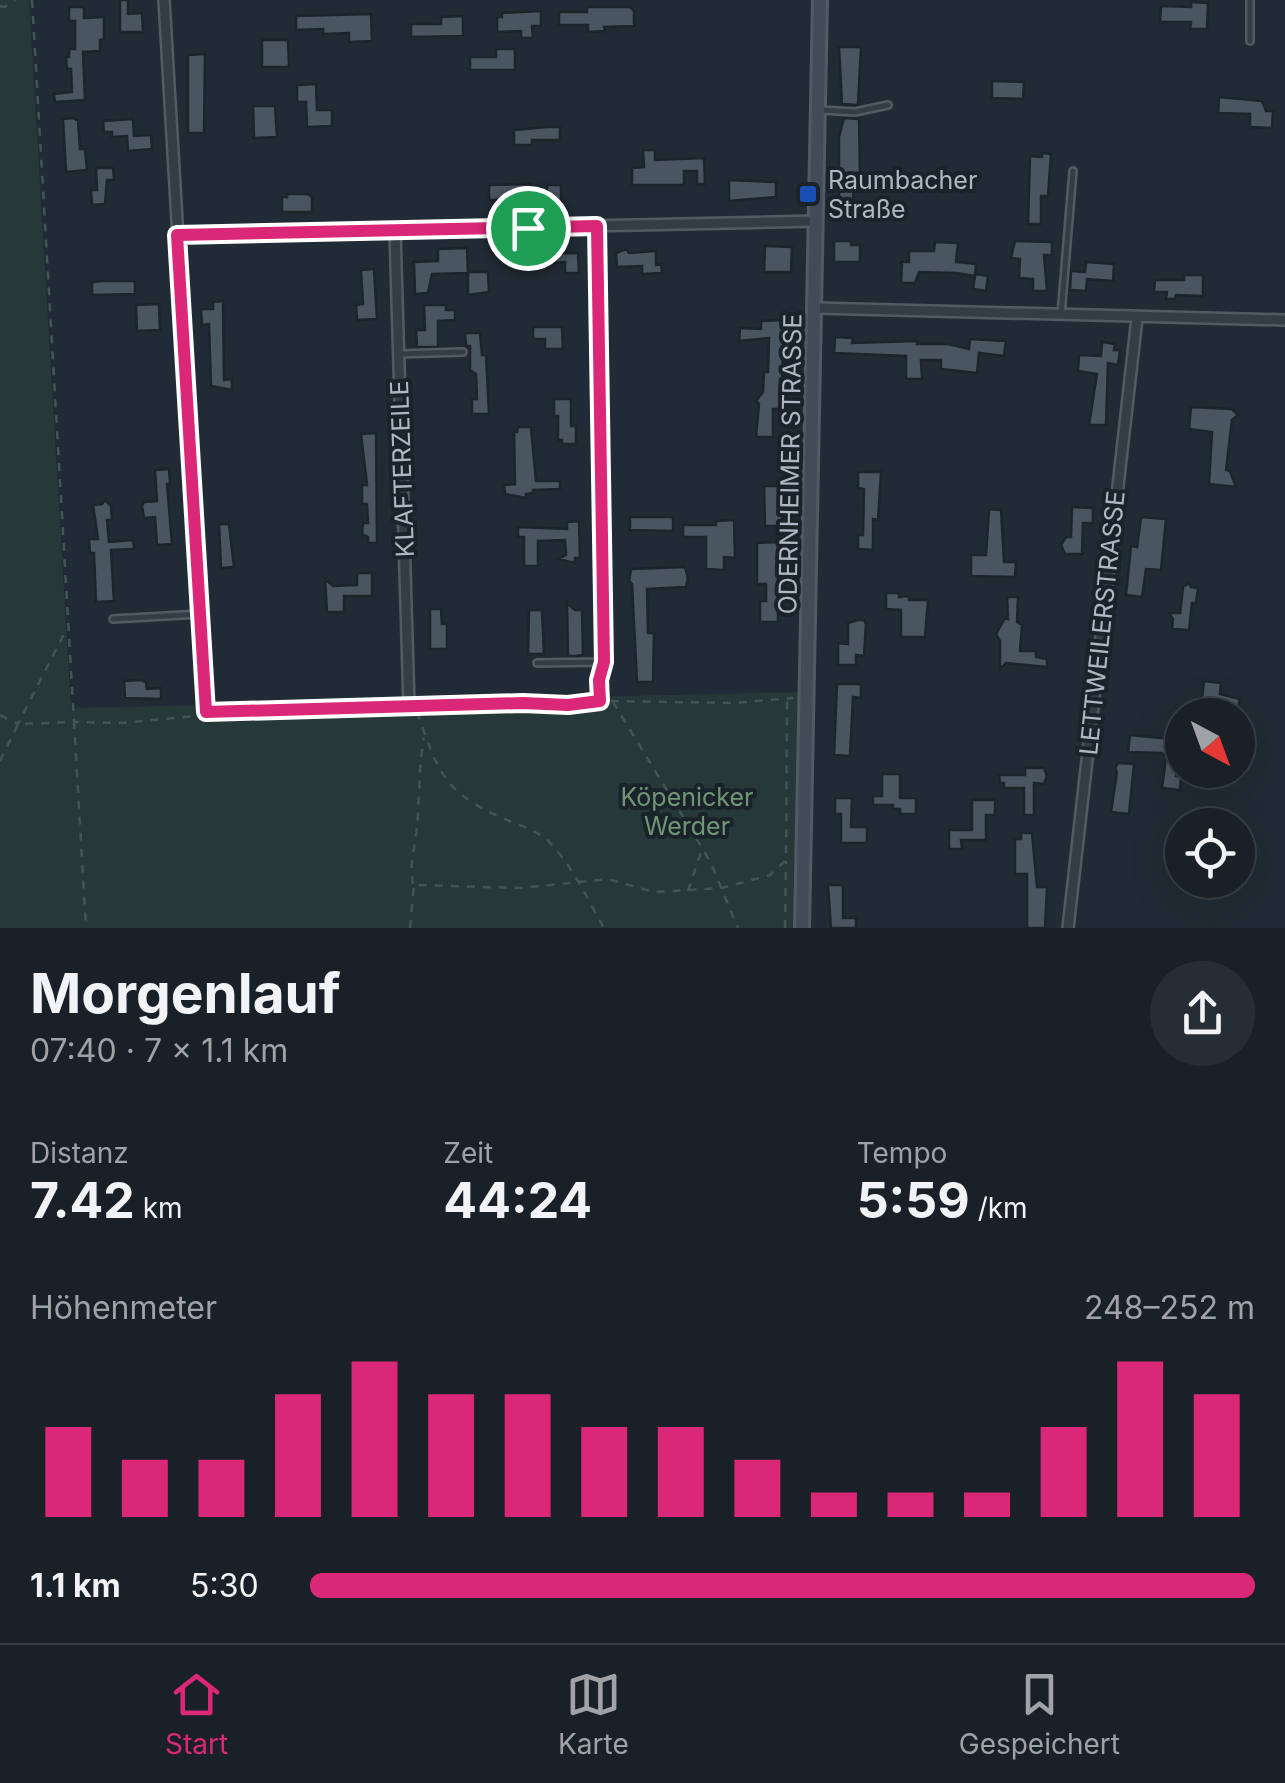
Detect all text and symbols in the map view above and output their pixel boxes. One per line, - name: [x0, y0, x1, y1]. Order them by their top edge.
- place label: Raumbacher Straße: [828, 165, 977, 224]
- marker: Raumbacher Straße: [797, 183, 819, 205]
- pin: [486, 186, 571, 271]
- icon: arrive: [501, 201, 556, 256]
- street label: ODERNHEIMER STRASSE: [772, 313, 808, 615]
- street label: KLAFTERZEILE: [384, 380, 420, 558]
- street label: LETTWEILERSTRASSE: [1073, 489, 1131, 757]
- north arrow: [1165, 698, 1255, 788]
- map controls: [1165, 698, 1255, 898]
- park label: Köpenicker Werder: [621, 782, 753, 841]
- button: locate: [1165, 808, 1255, 898]
- text: Morgenlauf: [30, 960, 341, 1026]
- button: share: [1150, 961, 1255, 1066]
- text: 07:40 · 7 × 1.1 km: [30, 1031, 288, 1070]
- text: Distanz: [30, 1136, 129, 1170]
- text: Zeit: [443, 1136, 493, 1170]
- text: Tempo: [857, 1136, 947, 1170]
- text: 7.42: [30, 1170, 135, 1230]
- text: 44:24: [443, 1170, 592, 1230]
- text: 5:59: [857, 1170, 970, 1230]
- text: km: [135, 1191, 183, 1225]
- text: /km: [970, 1191, 1028, 1225]
- text: Höhenmeter: [30, 1288, 217, 1327]
- text: 248–252 m: [1084, 1288, 1255, 1327]
- text: 1.1 km: [30, 1566, 121, 1605]
- text: 5:30: [190, 1566, 259, 1605]
- tab: Start: [165, 1667, 228, 1761]
- tab: Karte: [558, 1667, 629, 1761]
- tab: Gespeichert: [959, 1667, 1120, 1761]

